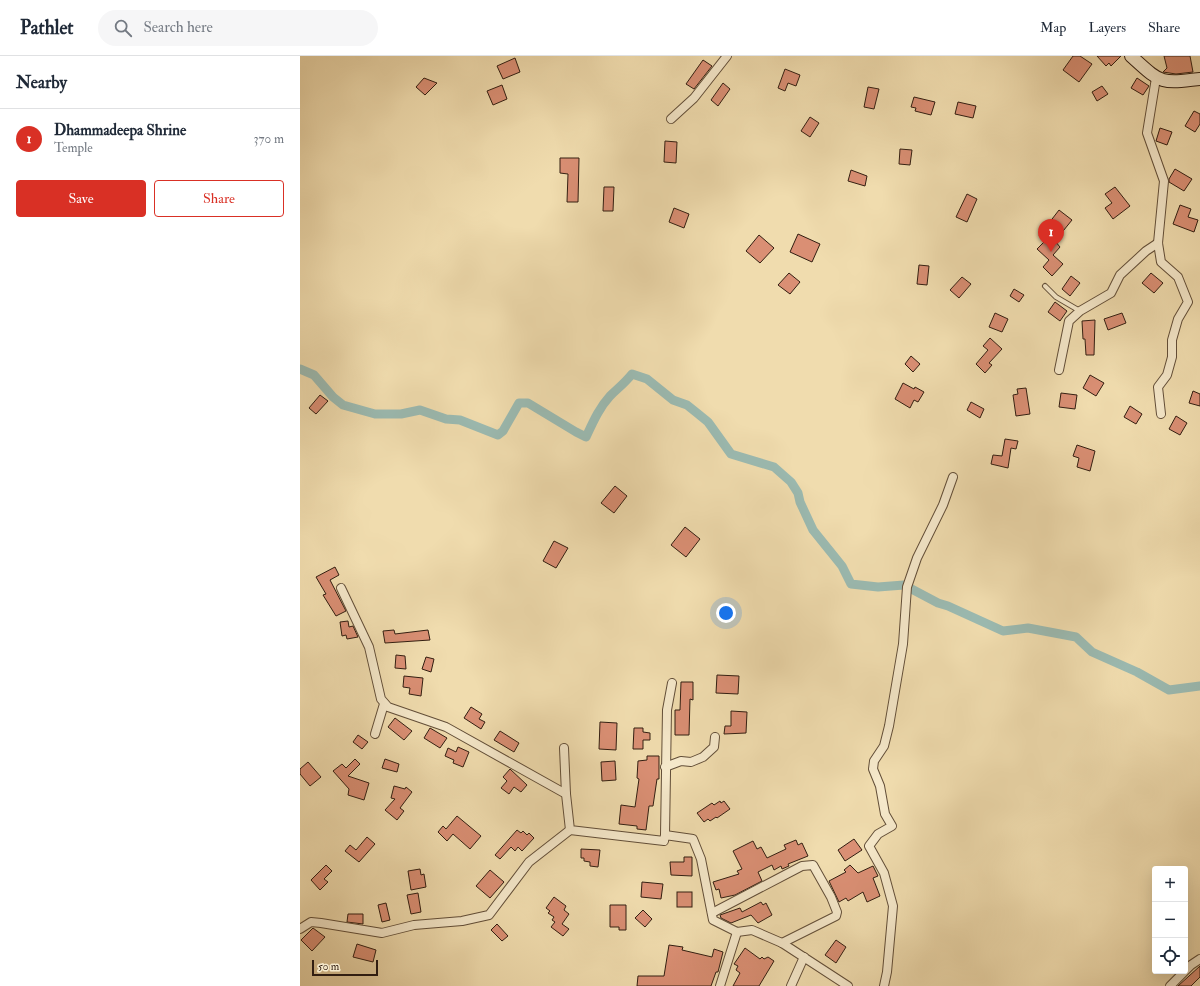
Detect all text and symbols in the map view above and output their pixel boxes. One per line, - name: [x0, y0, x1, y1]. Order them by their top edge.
- search box: [98, 10, 378, 46]
- text: Pathlet: [20, 16, 74, 40]
- icon: search: [112, 17, 134, 39]
- text: Search here: [144, 18, 213, 37]
- text: Map: [1040, 19, 1066, 36]
- text: Layers: [1088, 19, 1126, 36]
- text: Share: [1148, 19, 1180, 36]
- text: Nearby: [16, 72, 67, 93]
- text: Dhammadeepa Shrine: [54, 121, 186, 140]
- text: 1: [27, 131, 31, 147]
- text: 370 m: [254, 131, 284, 147]
- text: Temple: [54, 140, 93, 156]
- button: Save: [16, 180, 146, 217]
- button: Share: [154, 180, 284, 217]
- pin: 1: [1038, 219, 1064, 252]
- your location: [716, 603, 736, 623]
- map controls: [1152, 866, 1188, 974]
- button: +: [1152, 866, 1188, 902]
- button: −: [1152, 902, 1188, 938]
- button: locate: [1152, 938, 1188, 974]
- scale bar: [312, 958, 378, 977]
- text: 50 m: [318, 960, 339, 973]

